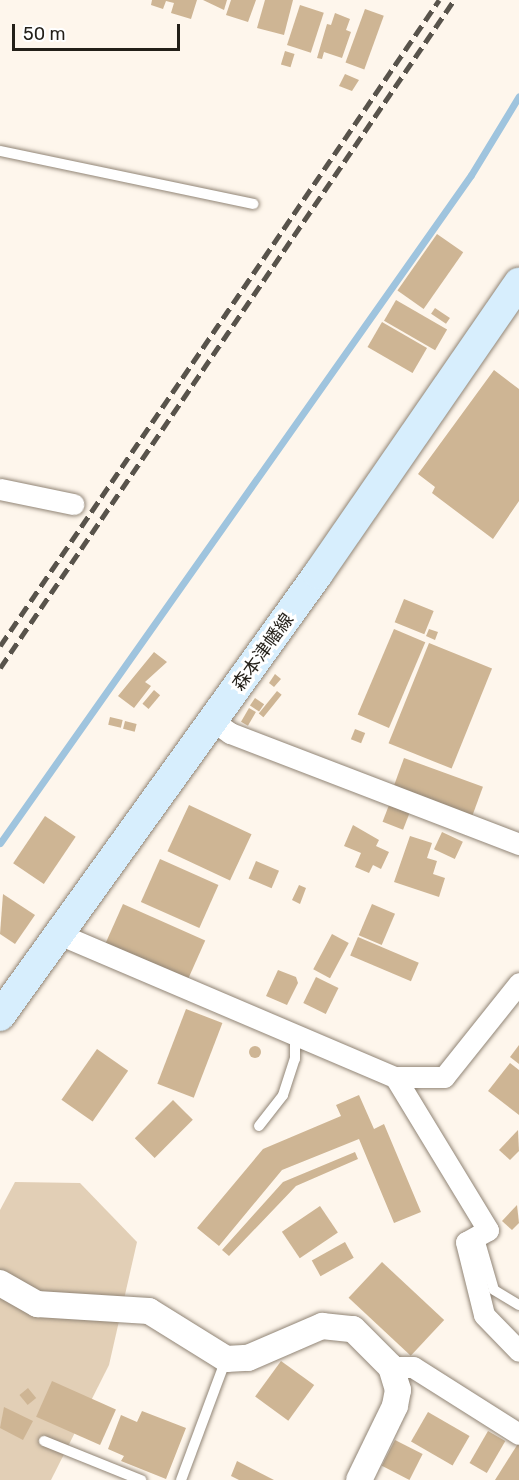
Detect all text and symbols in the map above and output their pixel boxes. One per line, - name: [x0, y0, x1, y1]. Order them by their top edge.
- scale bar: [15, 12, 183, 50]
- text: 50 m: [23, 23, 66, 45]
- street label: 森本津幡線: [228, 609, 298, 695]

